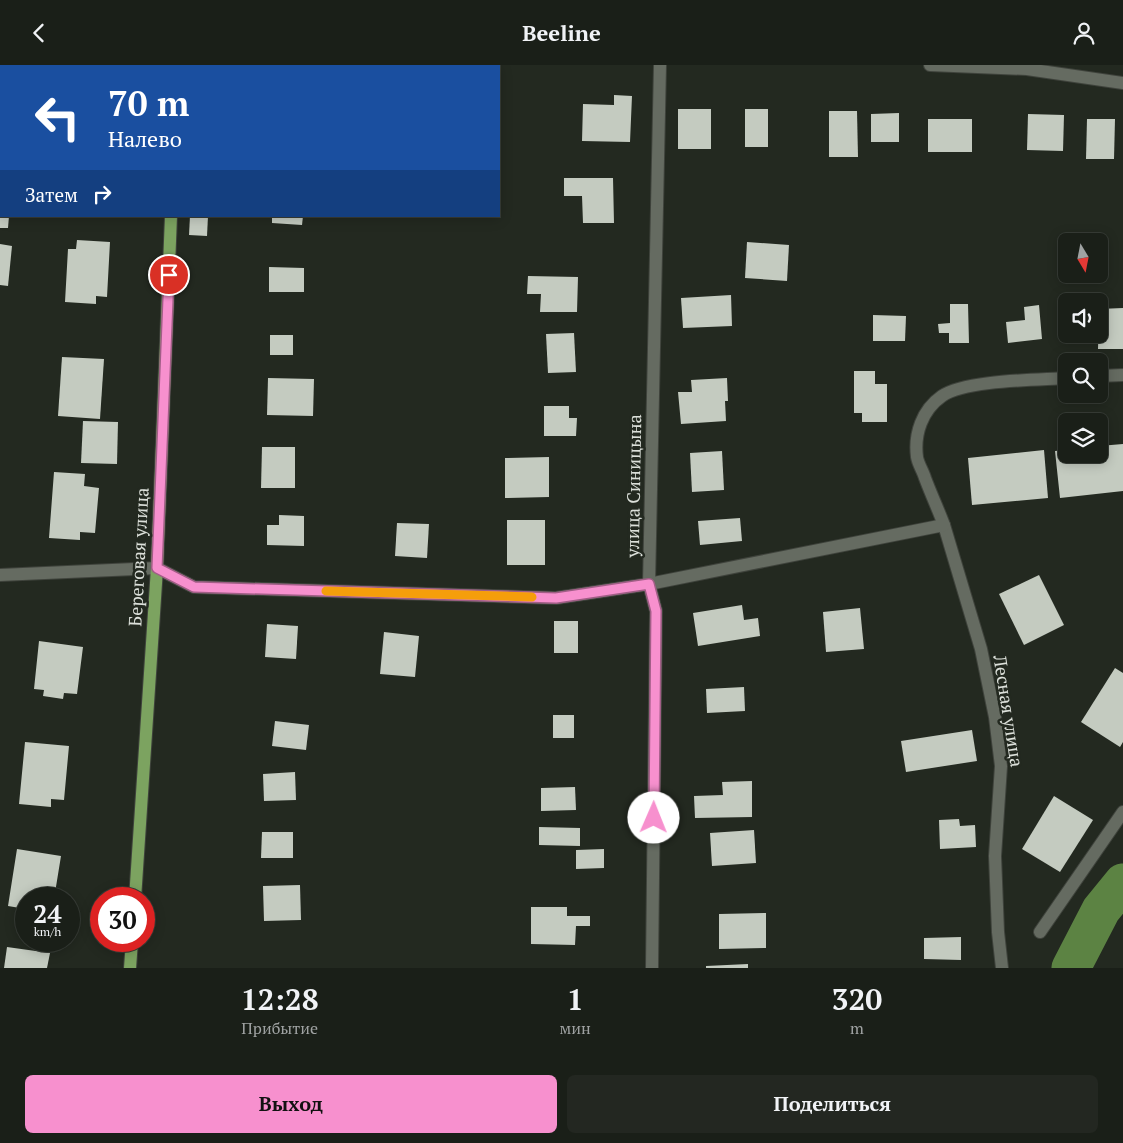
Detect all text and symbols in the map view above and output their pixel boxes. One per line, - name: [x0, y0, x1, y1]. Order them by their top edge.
- text: Beeline: [522, 18, 601, 47]
- icon: back: [25, 19, 53, 47]
- icon: person: [1070, 19, 1098, 47]
- text: 70 m: [108, 80, 189, 126]
- icon: left: [25, 85, 90, 150]
- text: Налево: [108, 124, 182, 153]
- icon: right: [88, 180, 116, 208]
- text: Затем: [25, 182, 78, 207]
- north arrow: [1058, 233, 1108, 283]
- map controls: [1058, 233, 1108, 463]
- pin: [148, 254, 190, 296]
- icon: arrive: [155, 261, 183, 289]
- button: sound: [1058, 293, 1108, 343]
- button: search: [1058, 353, 1108, 403]
- button: layers: [1058, 413, 1108, 463]
- street label: улица Синицына: [620, 414, 646, 559]
- street label: Береговая улица: [122, 487, 154, 627]
- street label: Лесная улица: [988, 652, 1030, 768]
- position arrow: [627, 791, 679, 843]
- speed limit sign: 30: [90, 887, 155, 952]
- text: 24: [33, 897, 62, 930]
- text: km/h: [34, 924, 61, 939]
- text: 12:28: [241, 979, 319, 1019]
- text: 1: [567, 979, 584, 1019]
- text: 320: [831, 979, 882, 1019]
- text: Прибытие: [241, 1017, 318, 1039]
- text: мин: [559, 1017, 591, 1039]
- text: m: [850, 1017, 864, 1039]
- button: Выход: [25, 1075, 557, 1133]
- button: Поделиться: [567, 1075, 1098, 1133]

